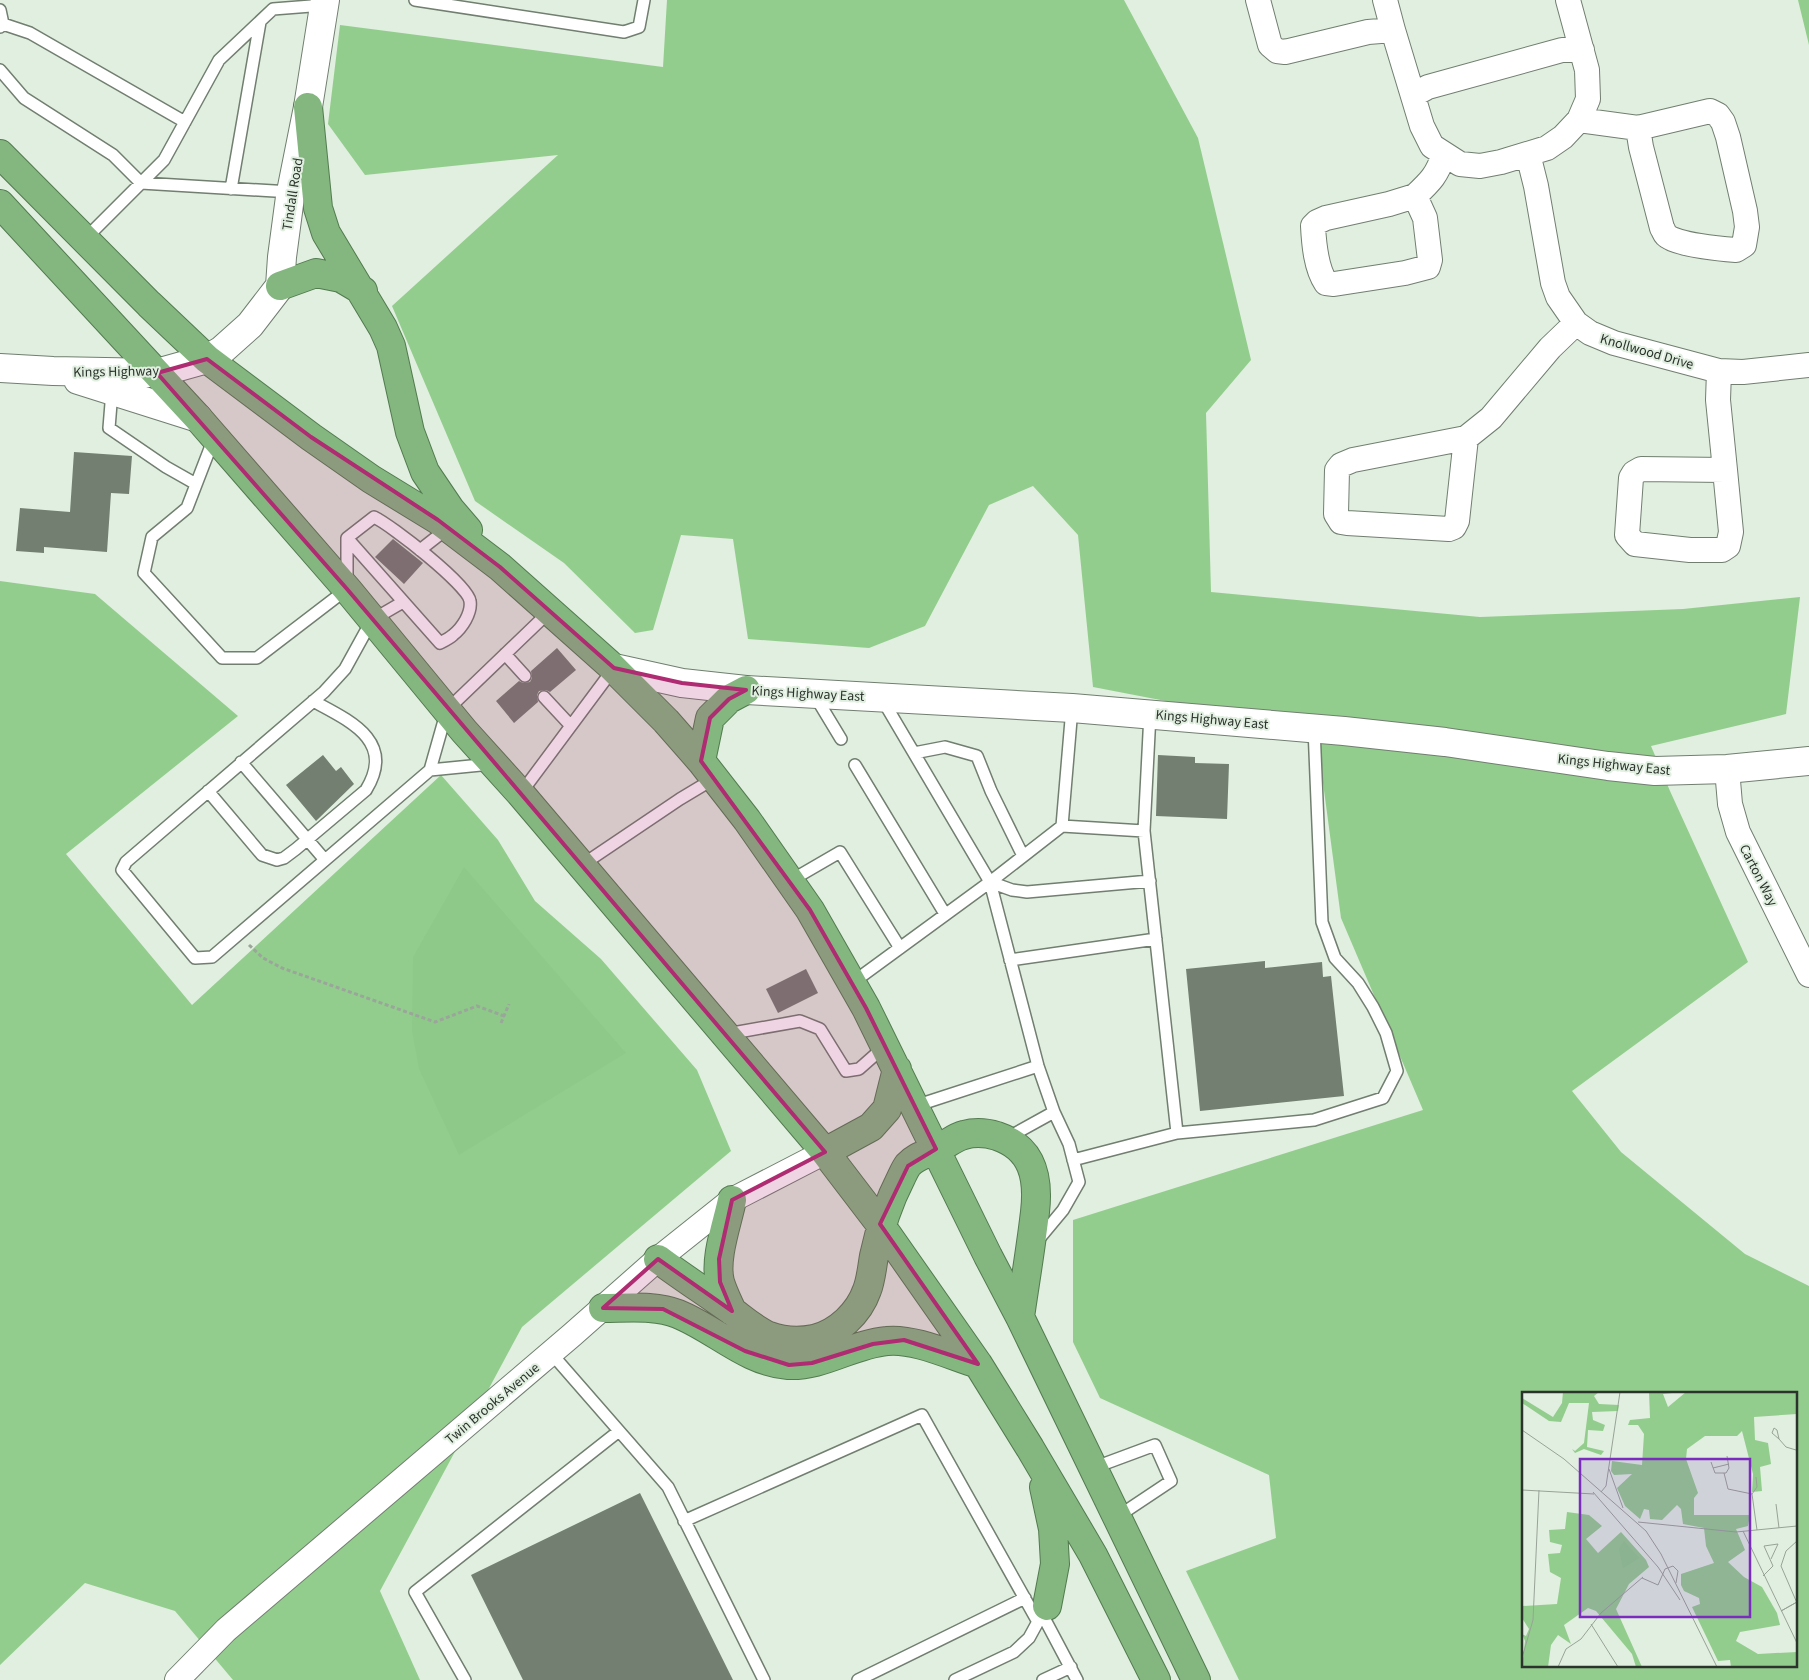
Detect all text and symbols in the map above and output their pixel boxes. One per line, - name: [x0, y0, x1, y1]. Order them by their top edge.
- street label: Tindall Road: [277, 156, 309, 232]
- street label: Knollwood Drive: [1598, 329, 1696, 375]
- street label: Kings Highway: [73, 361, 159, 383]
- street label: Kings Highway East: [751, 681, 865, 707]
- street label: Kings Highway East: [1155, 705, 1269, 735]
- street label: Kings Highway East: [1557, 749, 1672, 781]
- street label: Carton Way: [1734, 841, 1782, 910]
- street label: Twin Brooks Avenue: [441, 1358, 544, 1449]
- inset map: [1522, 1392, 1796, 1668]

